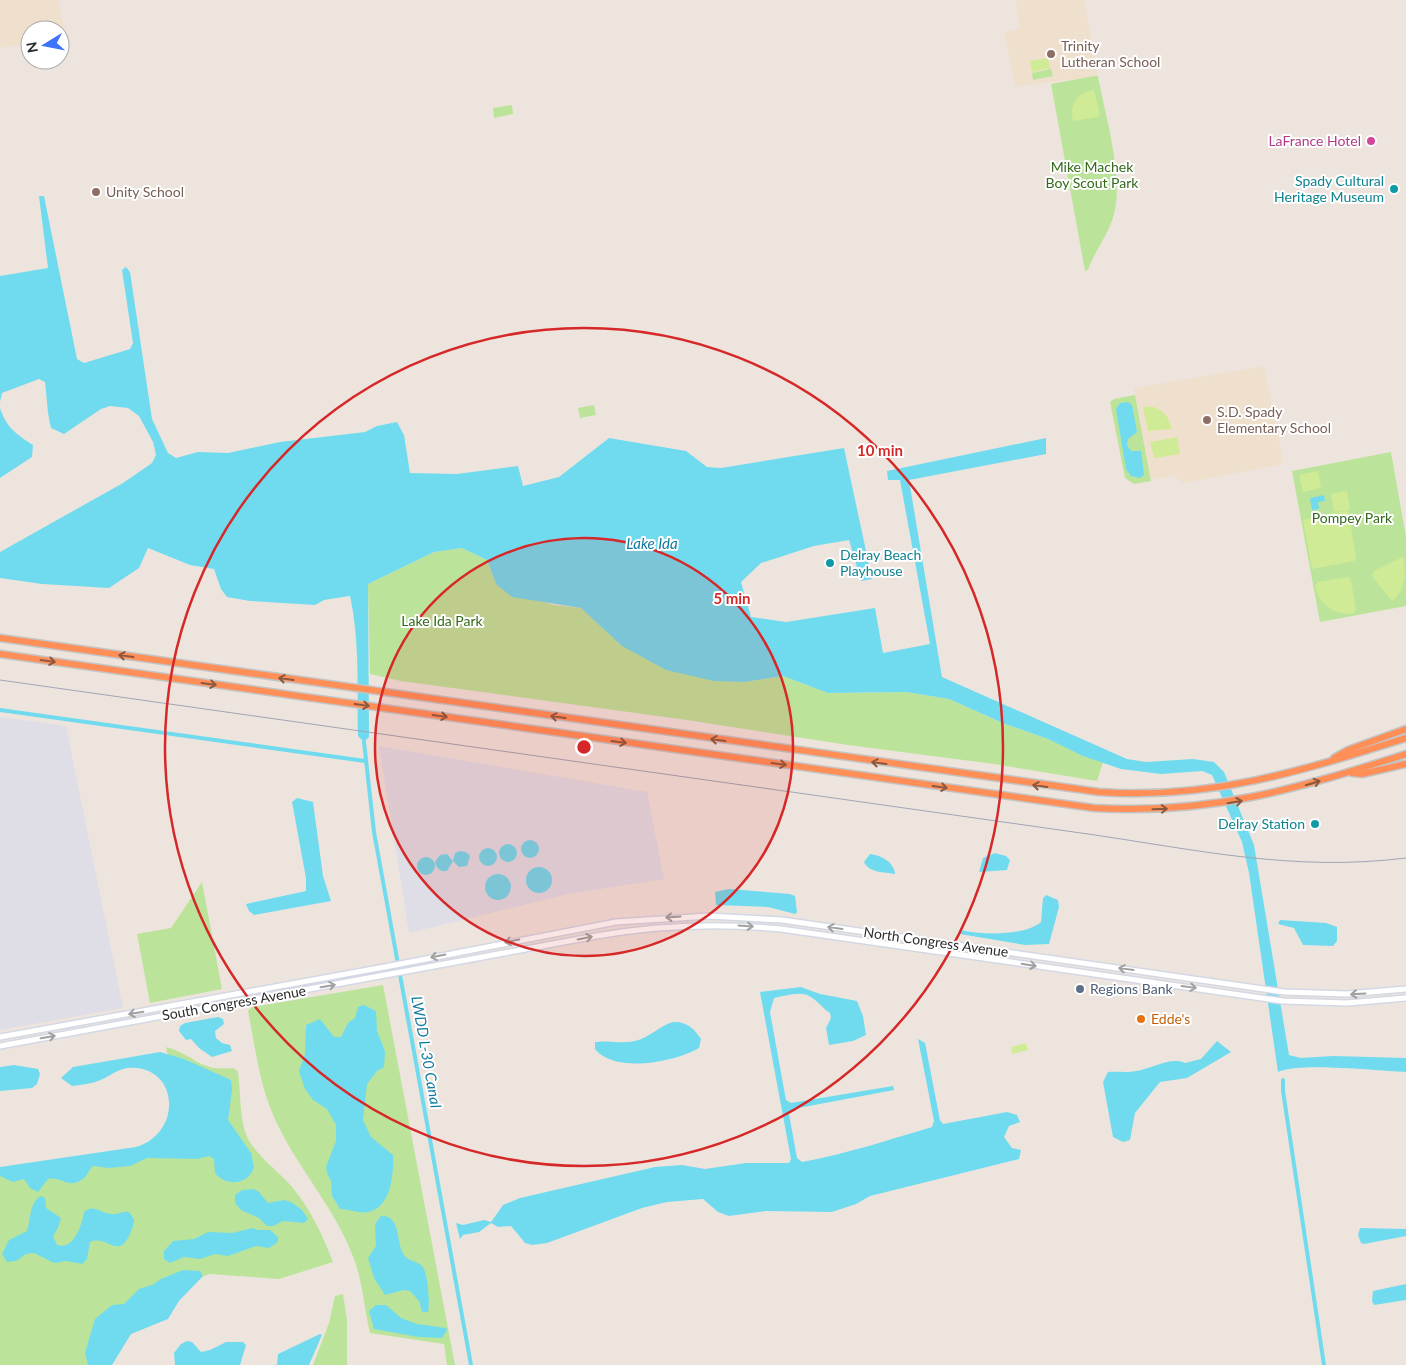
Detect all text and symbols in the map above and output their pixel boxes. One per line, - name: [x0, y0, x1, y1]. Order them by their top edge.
- north arrow: [20, 20, 70, 70]
- place label: Trinity Lutheran School: [1061, 37, 1160, 70]
- text: N: [22, 41, 41, 54]
- marker: Trinity Lutheran School: [1045, 48, 1057, 60]
- place label: LaFrance Hotel: [1268, 132, 1361, 149]
- marker: LaFrance Hotel: [1365, 135, 1377, 147]
- park label: Mike Machek Boy Scout Park: [1046, 158, 1139, 191]
- place label: Spady Cultural Heritage Museum: [1274, 172, 1384, 205]
- place label: Unity School: [106, 183, 184, 200]
- marker: Spady Cultural Heritage Museum: [1388, 183, 1400, 195]
- marker: Unity School: [90, 186, 102, 198]
- place label: S.D. Spady Elementary School: [1217, 403, 1331, 436]
- marker: S.D. Spady Elementary School: [1201, 414, 1213, 426]
- text: 10 min: [857, 441, 903, 459]
- park label: Pompey Park: [1312, 509, 1393, 526]
- water label: Lake Ida: [626, 534, 678, 552]
- place label: Delray Beach Playhouse: [840, 546, 921, 579]
- marker: Delray Beach Playhouse: [824, 557, 836, 569]
- text: 5 min: [713, 589, 751, 607]
- park label: Lake Ida Park: [401, 612, 484, 629]
- one-way arrow: [118, 650, 134, 660]
- one-way arrow: [40, 656, 56, 666]
- one-way arrow: [279, 673, 295, 683]
- one-way arrow: [201, 679, 217, 689]
- one-way arrow: [353, 700, 369, 710]
- one-way arrow: [432, 712, 448, 722]
- one-way arrow: [550, 712, 566, 722]
- one-way arrow: [711, 735, 727, 745]
- one-way arrow: [610, 737, 626, 747]
- centre of rings: [575, 738, 593, 756]
- one-way arrow: [872, 757, 888, 767]
- one-way arrow: [771, 760, 787, 770]
- one-way arrow: [1304, 778, 1320, 788]
- one-way arrow: [1033, 780, 1049, 790]
- one-way arrow: [932, 782, 948, 792]
- one-way arrow: [1226, 796, 1242, 806]
- one-way arrow: [1151, 804, 1167, 813]
- place label: Delray Station: [1218, 815, 1305, 832]
- marker: Delray Station: [1309, 818, 1321, 830]
- one-way arrow: [665, 912, 681, 922]
- one-way arrow: [738, 922, 754, 931]
- one-way arrow: [827, 923, 843, 933]
- street label: North Congress Avenue: [863, 923, 1010, 960]
- one-way arrow: [576, 933, 592, 942]
- one-way arrow: [505, 937, 521, 947]
- one-way arrow: [430, 952, 446, 962]
- one-way arrow: [1020, 960, 1036, 970]
- one-way arrow: [1119, 964, 1135, 974]
- place label: Regions Bank: [1090, 980, 1173, 997]
- street label: South Congress Avenue: [161, 981, 307, 1024]
- one-way arrow: [320, 981, 336, 991]
- marker: Regions Bank: [1074, 983, 1086, 995]
- one-way arrow: [1180, 983, 1196, 993]
- one-way arrow: [1350, 989, 1366, 998]
- water label: LWDD L-30 Canal: [408, 994, 446, 1110]
- one-way arrow: [128, 1008, 144, 1018]
- place label: Edde's: [1151, 1010, 1190, 1027]
- marker: Edde's: [1135, 1013, 1147, 1025]
- one-way arrow: [40, 1032, 56, 1042]

